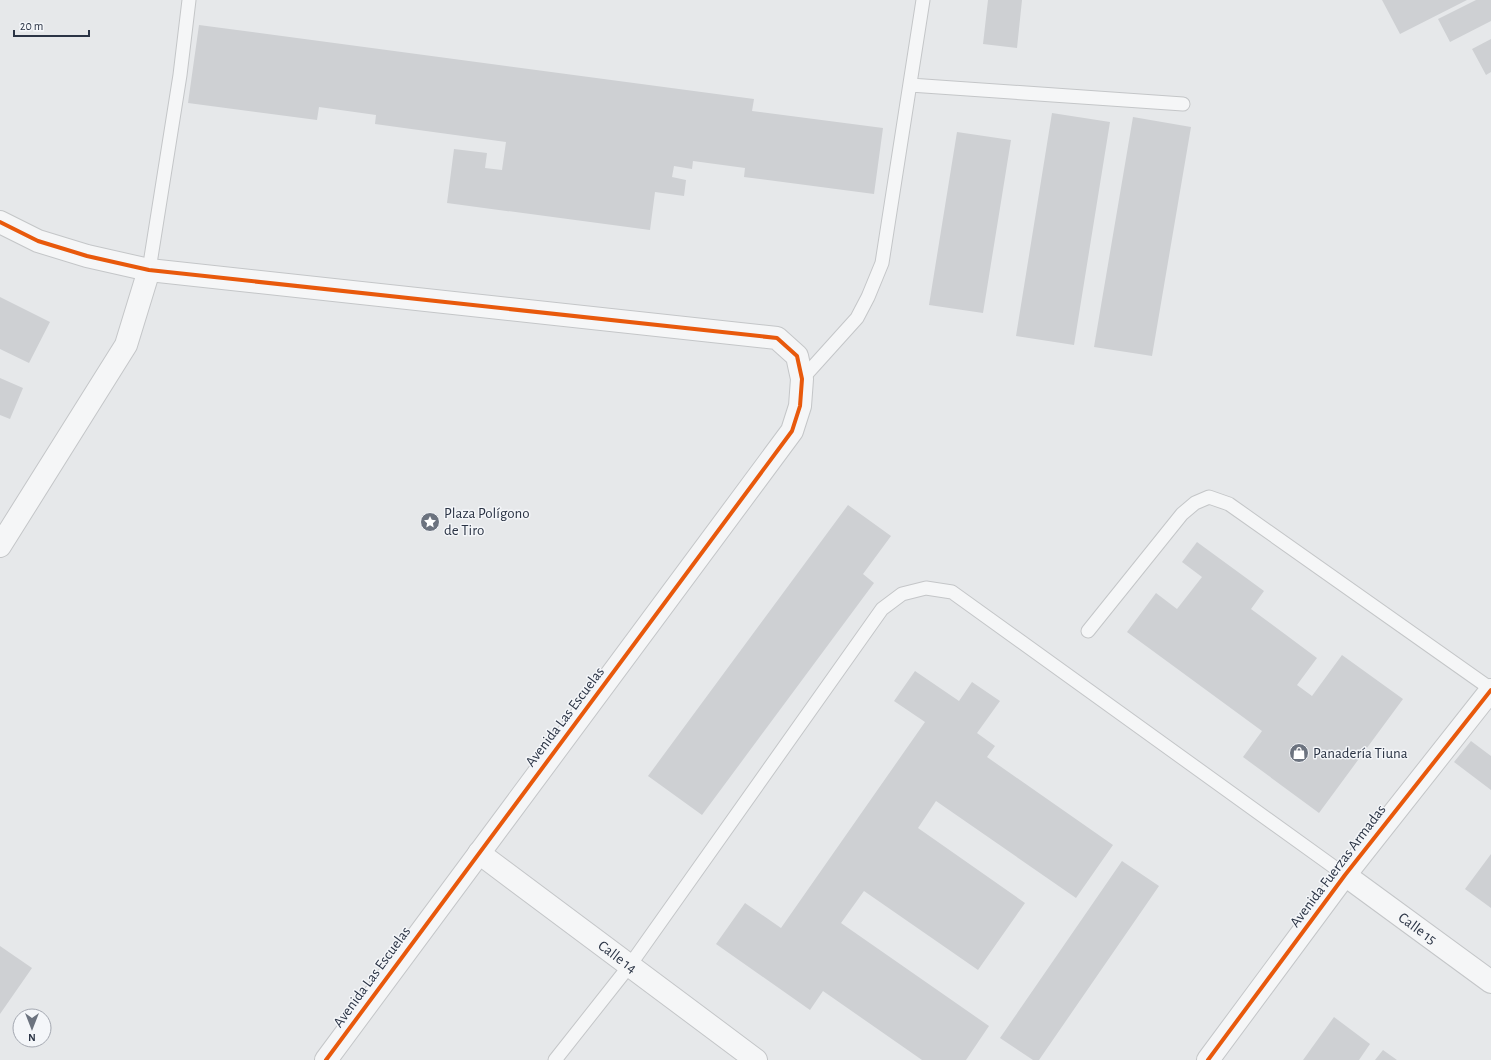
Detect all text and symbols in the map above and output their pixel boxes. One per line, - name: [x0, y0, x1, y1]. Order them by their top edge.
- scale bar: [14, 12, 89, 38]
- text: 20 m: [20, 20, 43, 32]
- place label: Plaza Polígono de Tiro: [444, 506, 530, 538]
- place icon: Plaza Polígono de Tiro: [419, 511, 441, 533]
- street label: Avenida Las Escuelas: [523, 664, 607, 770]
- shop icon: Panadería Tiuna: [1288, 742, 1310, 764]
- place label: Panadería Tiuna: [1313, 746, 1408, 761]
- street label: Avenida Fuerzas Armadas: [1287, 802, 1389, 930]
- street label: Calle 15: [1396, 909, 1439, 947]
- street label: Avenida Las Escuelas: [331, 924, 413, 1030]
- street label: Calle 14: [595, 937, 640, 976]
- north arrow: [12, 1008, 52, 1048]
- text: N: [28, 1032, 36, 1043]

